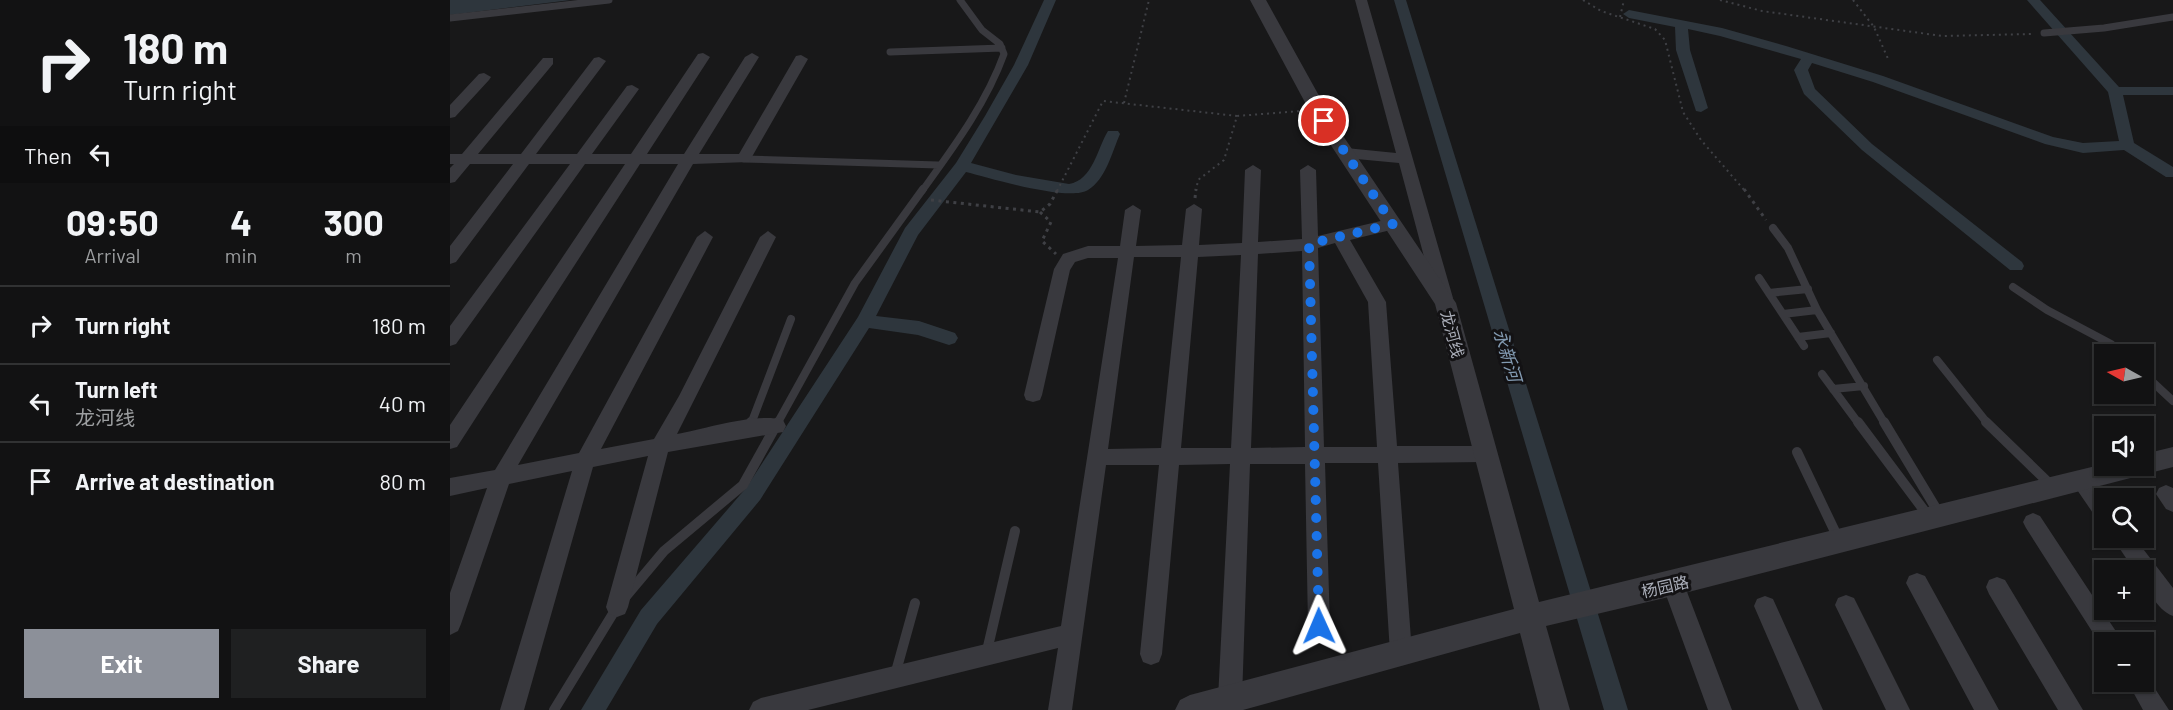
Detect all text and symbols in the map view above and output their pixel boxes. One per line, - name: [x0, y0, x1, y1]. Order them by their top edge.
- text: 180 m: [123, 22, 228, 72]
- icon: right: [24, 24, 102, 102]
- text: Turn right: [123, 73, 237, 105]
- pin: [1298, 95, 1349, 146]
- icon: arrive: [1307, 104, 1340, 137]
- icon: left: [84, 138, 117, 171]
- text: Then: [24, 142, 72, 168]
- text: 09:50: [66, 200, 159, 243]
- text: 4: [230, 200, 252, 243]
- text: 300: [323, 200, 384, 243]
- text: Arrival: [84, 243, 140, 267]
- text: min: [225, 243, 257, 267]
- text: m: [345, 243, 362, 267]
- street label: 龙河线: [1438, 308, 1468, 360]
- icon: right: [24, 309, 57, 342]
- text: Turn right: [75, 312, 170, 338]
- text: 180 m: [372, 312, 426, 338]
- water label: 永新河: [1490, 326, 1527, 387]
- north arrow: [2094, 344, 2154, 404]
- map controls: [2094, 344, 2154, 692]
- text: Turn left: [75, 376, 158, 402]
- icon: left: [24, 387, 57, 420]
- text: 40 m: [379, 390, 426, 416]
- text: 龙河线: [75, 405, 135, 429]
- button: sound: [2094, 416, 2154, 476]
- icon: arrive: [24, 465, 57, 498]
- text: Arrive at destination: [75, 468, 274, 494]
- text: 80 m: [380, 468, 426, 494]
- button: search: [2094, 488, 2154, 548]
- button: +: [2094, 560, 2154, 620]
- street label: 杨园路: [1639, 571, 1691, 601]
- position arrow: [1287, 594, 1351, 658]
- button: Exit: [24, 629, 219, 698]
- button: Share: [231, 629, 426, 698]
- button: −: [2094, 632, 2154, 692]

